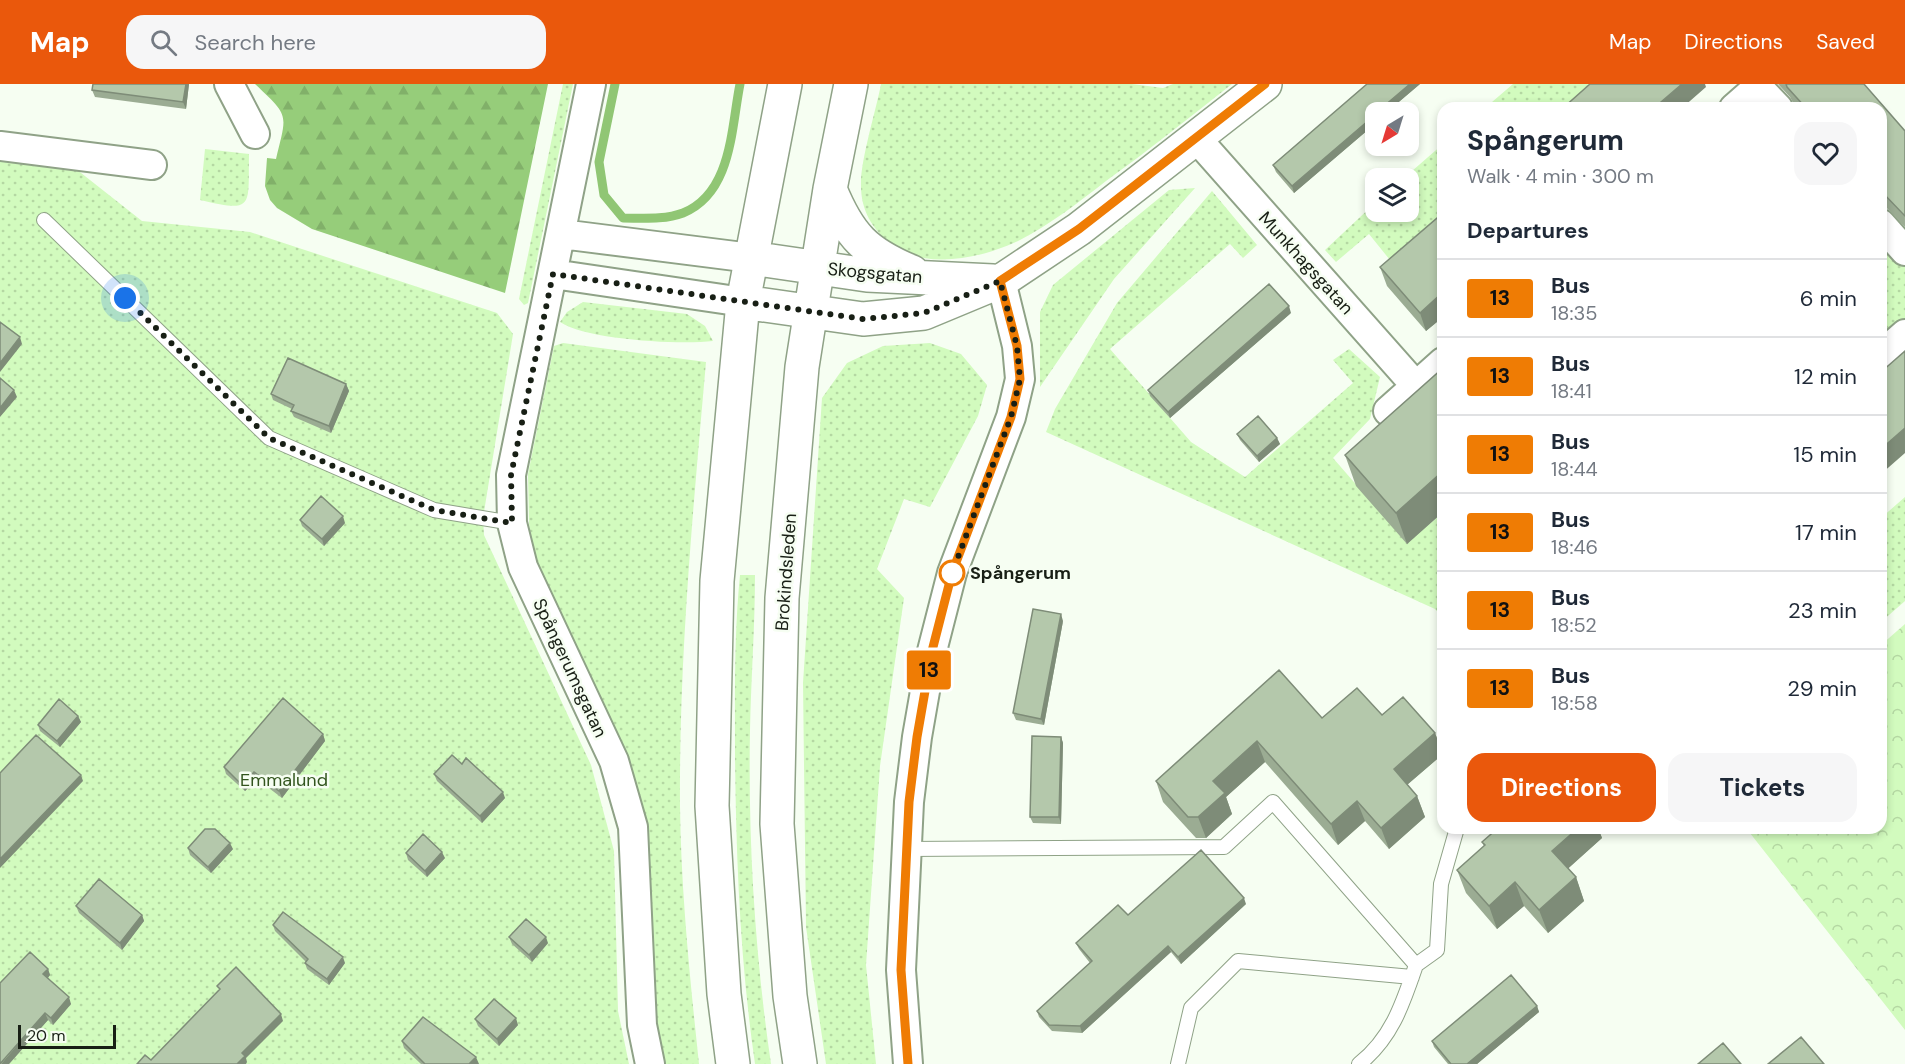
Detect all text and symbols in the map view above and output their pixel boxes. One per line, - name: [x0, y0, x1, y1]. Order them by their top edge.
- search box: [126, 15, 546, 69]
- text: Map: [30, 24, 90, 61]
- icon: search: [147, 26, 180, 59]
- text: Search here: [195, 28, 316, 57]
- text: Map: [1609, 28, 1651, 56]
- text: Directions: [1684, 28, 1783, 56]
- text: Saved: [1816, 28, 1875, 56]
- north arrow: [1365, 102, 1419, 156]
- map controls: [1365, 102, 1419, 222]
- text: Spångerum: [1467, 122, 1624, 159]
- button: heart: [1794, 122, 1857, 185]
- text: Walk · 4 min · 300 m: [1467, 163, 1654, 189]
- button: layers: [1365, 168, 1419, 222]
- street label: Munkhagsgatan: [1253, 206, 1359, 320]
- text: Departures: [1467, 216, 1589, 245]
- street label: Skogsgatan: [827, 257, 923, 289]
- text: Bus: [1551, 271, 1590, 300]
- your location: [110, 283, 140, 313]
- text: 13: [1490, 284, 1510, 312]
- text: 6 min: [1800, 284, 1857, 313]
- text: 18:35: [1551, 300, 1597, 326]
- text: Bus: [1551, 349, 1590, 378]
- text: 13: [1490, 362, 1510, 390]
- text: 12 min: [1794, 362, 1857, 391]
- text: 18:41: [1551, 378, 1592, 404]
- text: Bus: [1551, 427, 1590, 456]
- text: 13: [1490, 440, 1510, 468]
- text: 15 min: [1793, 440, 1857, 469]
- text: 18:44: [1551, 456, 1598, 482]
- text: Bus: [1551, 505, 1590, 534]
- street label: Brokindsleden: [770, 512, 802, 632]
- text: 13: [1490, 518, 1510, 546]
- text: 17 min: [1795, 518, 1857, 547]
- text: 18:46: [1551, 534, 1598, 560]
- marker: Spångerum: [939, 560, 965, 586]
- place label: Spångerum: [970, 561, 1071, 585]
- text: Bus: [1551, 583, 1590, 612]
- street label: Spångerumsgatan: [527, 595, 613, 741]
- text: 13: [1490, 596, 1510, 624]
- text: 23 min: [1788, 596, 1857, 625]
- text: 18:52: [1551, 612, 1597, 638]
- line badge: 13: [902, 650, 956, 690]
- text: 13: [919, 656, 939, 684]
- text: Bus: [1551, 661, 1590, 690]
- text: 13: [1490, 674, 1510, 702]
- text: 29 min: [1787, 674, 1857, 703]
- text: 18:58: [1551, 690, 1598, 716]
- button: Directions: [1467, 753, 1656, 822]
- button: Tickets: [1668, 753, 1857, 822]
- park label: Emmalund: [240, 768, 328, 792]
- scale bar: [18, 1022, 116, 1050]
- text: 20 m: [27, 1025, 66, 1046]

